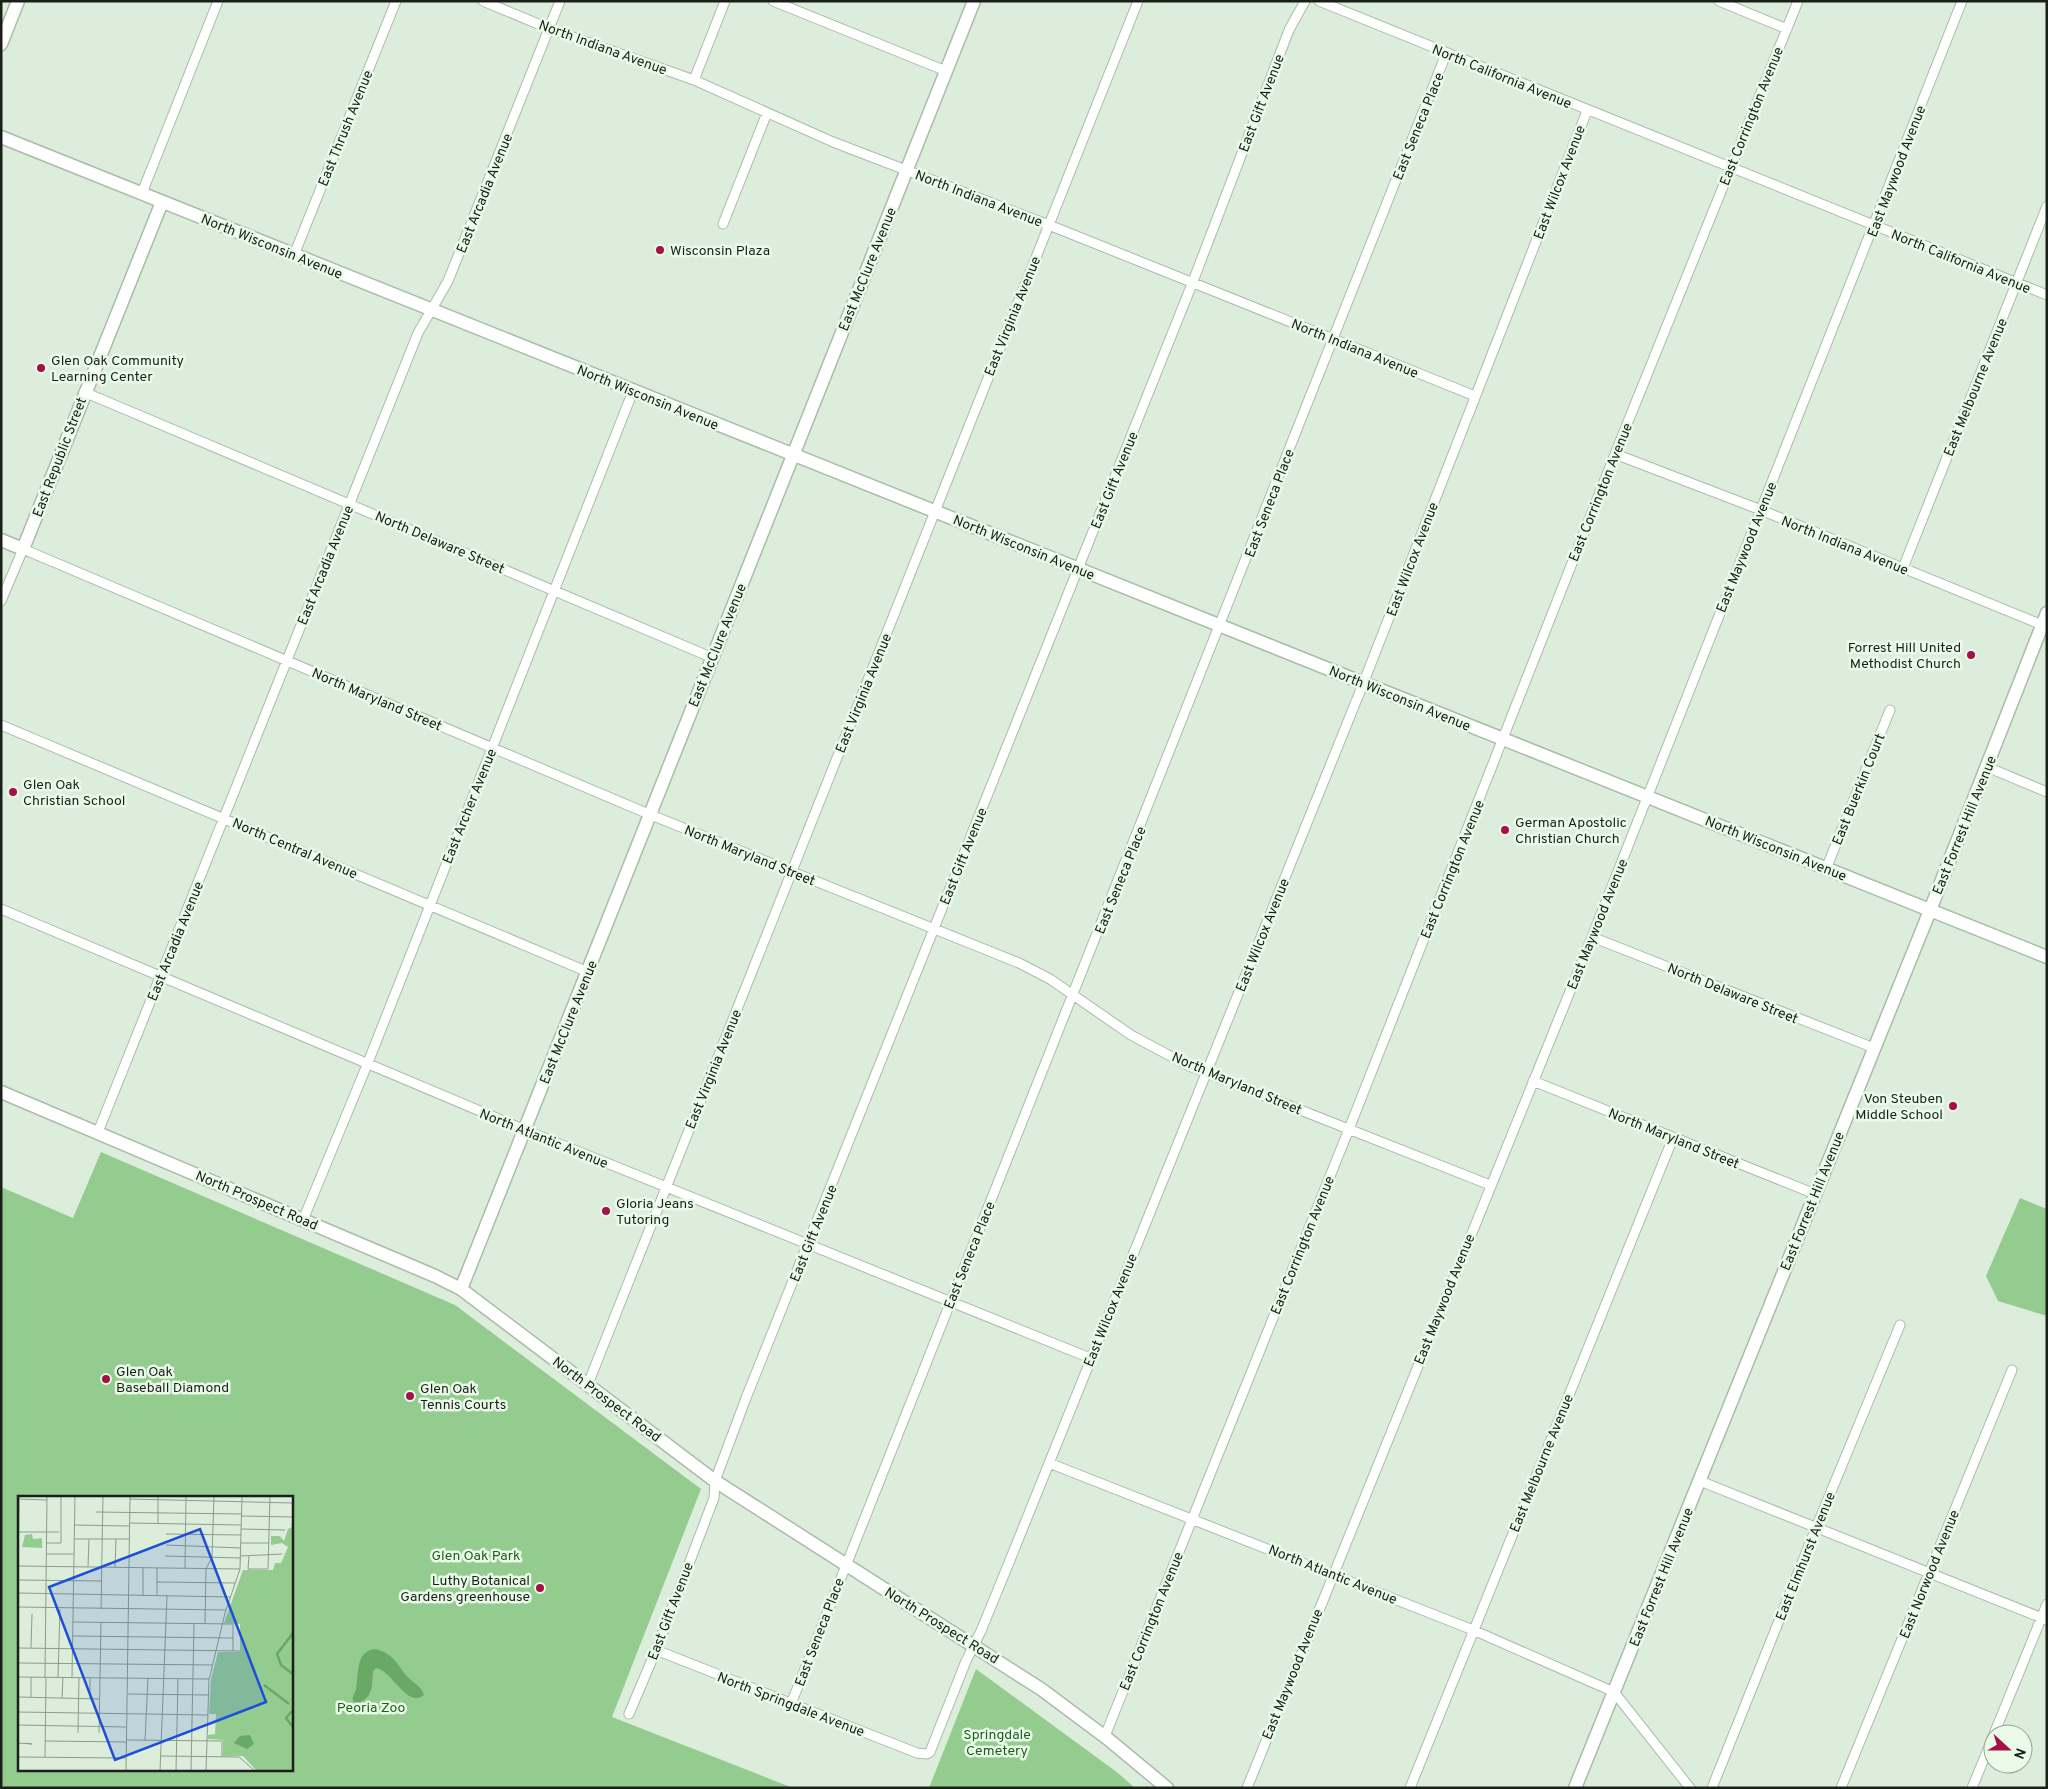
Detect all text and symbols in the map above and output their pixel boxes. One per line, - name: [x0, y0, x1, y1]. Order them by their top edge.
- street label: North Indiana Avenue: [536, 17, 669, 80]
- street label: North California Avenue: [1429, 42, 1574, 113]
- street label: East Corrington Avenue: [1717, 45, 1788, 188]
- street label: East Gift Avenue: [1236, 52, 1289, 155]
- street label: East Thrush Avenue: [315, 68, 377, 189]
- street label: East Seneca Place: [1390, 70, 1449, 183]
- street label: East Maywood Avenue: [1864, 103, 1930, 240]
- street label: East Wilcox Avenue: [1531, 123, 1590, 242]
- street label: East Arcadia Avenue: [454, 131, 517, 256]
- street label: North Indiana Avenue: [912, 167, 1045, 232]
- street label: East McClure Avenue: [836, 205, 901, 334]
- street label: North Wisconsin Avenue: [198, 211, 345, 284]
- street label: North California Avenue: [1888, 227, 2033, 298]
- place label: Wisconsin Plaza: [670, 243, 770, 260]
- marker: Wisconsin Plaza: [654, 244, 666, 256]
- street label: East Virginia Avenue: [982, 254, 1045, 379]
- street label: North Indiana Avenue: [1288, 316, 1420, 383]
- street label: East Melbourne Avenue: [1941, 316, 2012, 459]
- place label: Glen Oak Community Learning Center: [51, 353, 184, 386]
- marker: Glen Oak Community Learning Center: [35, 362, 47, 374]
- street label: North Wisconsin Avenue: [574, 362, 721, 435]
- street label: East Republic Street: [30, 395, 91, 520]
- street label: East Corrington Avenue: [1566, 421, 1637, 564]
- street label: East Gift Avenue: [1088, 429, 1143, 532]
- street label: East Seneca Place: [1242, 447, 1299, 560]
- street label: East Maywood Avenue: [1713, 480, 1781, 615]
- street label: East Wilcox Avenue: [1384, 500, 1443, 619]
- street label: East Arcadia Avenue: [295, 503, 358, 628]
- street label: North Delaware Street: [372, 508, 507, 578]
- street label: North Wisconsin Avenue: [950, 512, 1097, 585]
- street label: North Indiana Avenue: [1778, 513, 1910, 580]
- street label: East McClure Avenue: [686, 581, 751, 710]
- street label: East Virginia Avenue: [833, 631, 896, 756]
- place label: Forrest Hill United Methodist Church: [1848, 640, 1961, 673]
- marker: Forrest Hill United Methodist Church: [1965, 649, 1977, 661]
- street label: North Wisconsin Avenue: [1326, 663, 1473, 736]
- street label: North Maryland Street: [309, 665, 444, 736]
- street label: East Buerkin Court: [1829, 731, 1890, 848]
- street label: East Archer Avenue: [440, 747, 501, 867]
- street label: East Forrest Hill Avenue: [1930, 754, 2001, 897]
- place label: Glen Oak Christian School: [23, 777, 126, 810]
- marker: Glen Oak Christian School: [7, 786, 19, 798]
- street label: East Corrington Avenue: [1418, 798, 1489, 941]
- street label: East Gift Avenue: [937, 805, 992, 908]
- street label: North Wisconsin Avenue: [1702, 813, 1849, 886]
- street label: North Central Avenue: [229, 815, 360, 883]
- place label: German Apostolic Christian Church: [1515, 815, 1627, 848]
- street label: North Maryland Street: [681, 822, 817, 890]
- street label: East Seneca Place: [1092, 824, 1151, 937]
- marker: German Apostolic Christian Church: [1499, 824, 1511, 836]
- street label: East Maywood Avenue: [1564, 857, 1632, 992]
- street label: East Wilcox Avenue: [1233, 876, 1294, 995]
- street label: East Arcadia Avenue: [145, 879, 208, 1004]
- street label: East McClure Avenue: [537, 958, 602, 1087]
- street label: North Delaware Street: [1665, 960, 1800, 1028]
- street label: East Virginia Avenue: [683, 1007, 746, 1132]
- street label: North Maryland Street: [1169, 1049, 1304, 1120]
- place label: Von Steuben Middle School: [1855, 1091, 1943, 1124]
- marker: Von Steuben Middle School: [1947, 1100, 1959, 1112]
- street label: North Maryland Street: [1605, 1105, 1741, 1173]
- street label: North Atlantic Avenue: [477, 1106, 610, 1173]
- street label: East Forrest Hill Avenue: [1778, 1130, 1849, 1273]
- street label: North Prospect Road: [193, 1168, 320, 1235]
- street label: East Corrington Avenue: [1268, 1174, 1339, 1317]
- street label: East Gift Avenue: [787, 1182, 842, 1285]
- place label: Gloria Jeans Tutoring: [616, 1196, 694, 1229]
- street label: East Seneca Place: [941, 1199, 1000, 1312]
- marker: Gloria Jeans Tutoring: [600, 1205, 612, 1217]
- street label: East Maywood Avenue: [1411, 1232, 1479, 1367]
- street label: East Wilcox Avenue: [1081, 1251, 1142, 1370]
- street label: North Prospect Road: [548, 1354, 664, 1447]
- place label: Glen Oak Baseball Diamond: [116, 1364, 229, 1397]
- marker: Glen Oak Baseball Diamond: [100, 1373, 112, 1385]
- place label: Glen Oak Tennis Courts: [420, 1381, 506, 1414]
- marker: Glen Oak Tennis Courts: [404, 1390, 416, 1402]
- street label: East Melbourne Avenue: [1507, 1392, 1578, 1535]
- street label: East Elmhurst Avenue: [1773, 1490, 1840, 1623]
- inset map: [18, 1496, 292, 1772]
- street label: East Forrest Hill Avenue: [1627, 1506, 1698, 1649]
- street label: East Norwood Avenue: [1897, 1508, 1964, 1641]
- street label: North Atlantic Avenue: [1266, 1542, 1399, 1609]
- park label: Glen Oak Park: [431, 1548, 521, 1565]
- street label: East Corrington Avenue: [1117, 1550, 1188, 1693]
- street label: East Gift Avenue: [645, 1560, 698, 1663]
- place label: Luthy Botanical Gardens greenhouse: [400, 1573, 530, 1606]
- street label: East Seneca Place: [792, 1576, 849, 1689]
- marker: Luthy Botanical Gardens greenhouse: [534, 1582, 546, 1594]
- street label: North Prospect Road: [881, 1584, 1001, 1668]
- street label: East Maywood Avenue: [1259, 1607, 1327, 1742]
- street label: North Springdale Avenue: [714, 1669, 867, 1741]
- park label: Peoria Zoo: [337, 1700, 406, 1717]
- north arrow: [1983, 1724, 2033, 1774]
- park label: Springdale Cemetery: [963, 1727, 1031, 1760]
- text: N: [2009, 1745, 2028, 1761]

